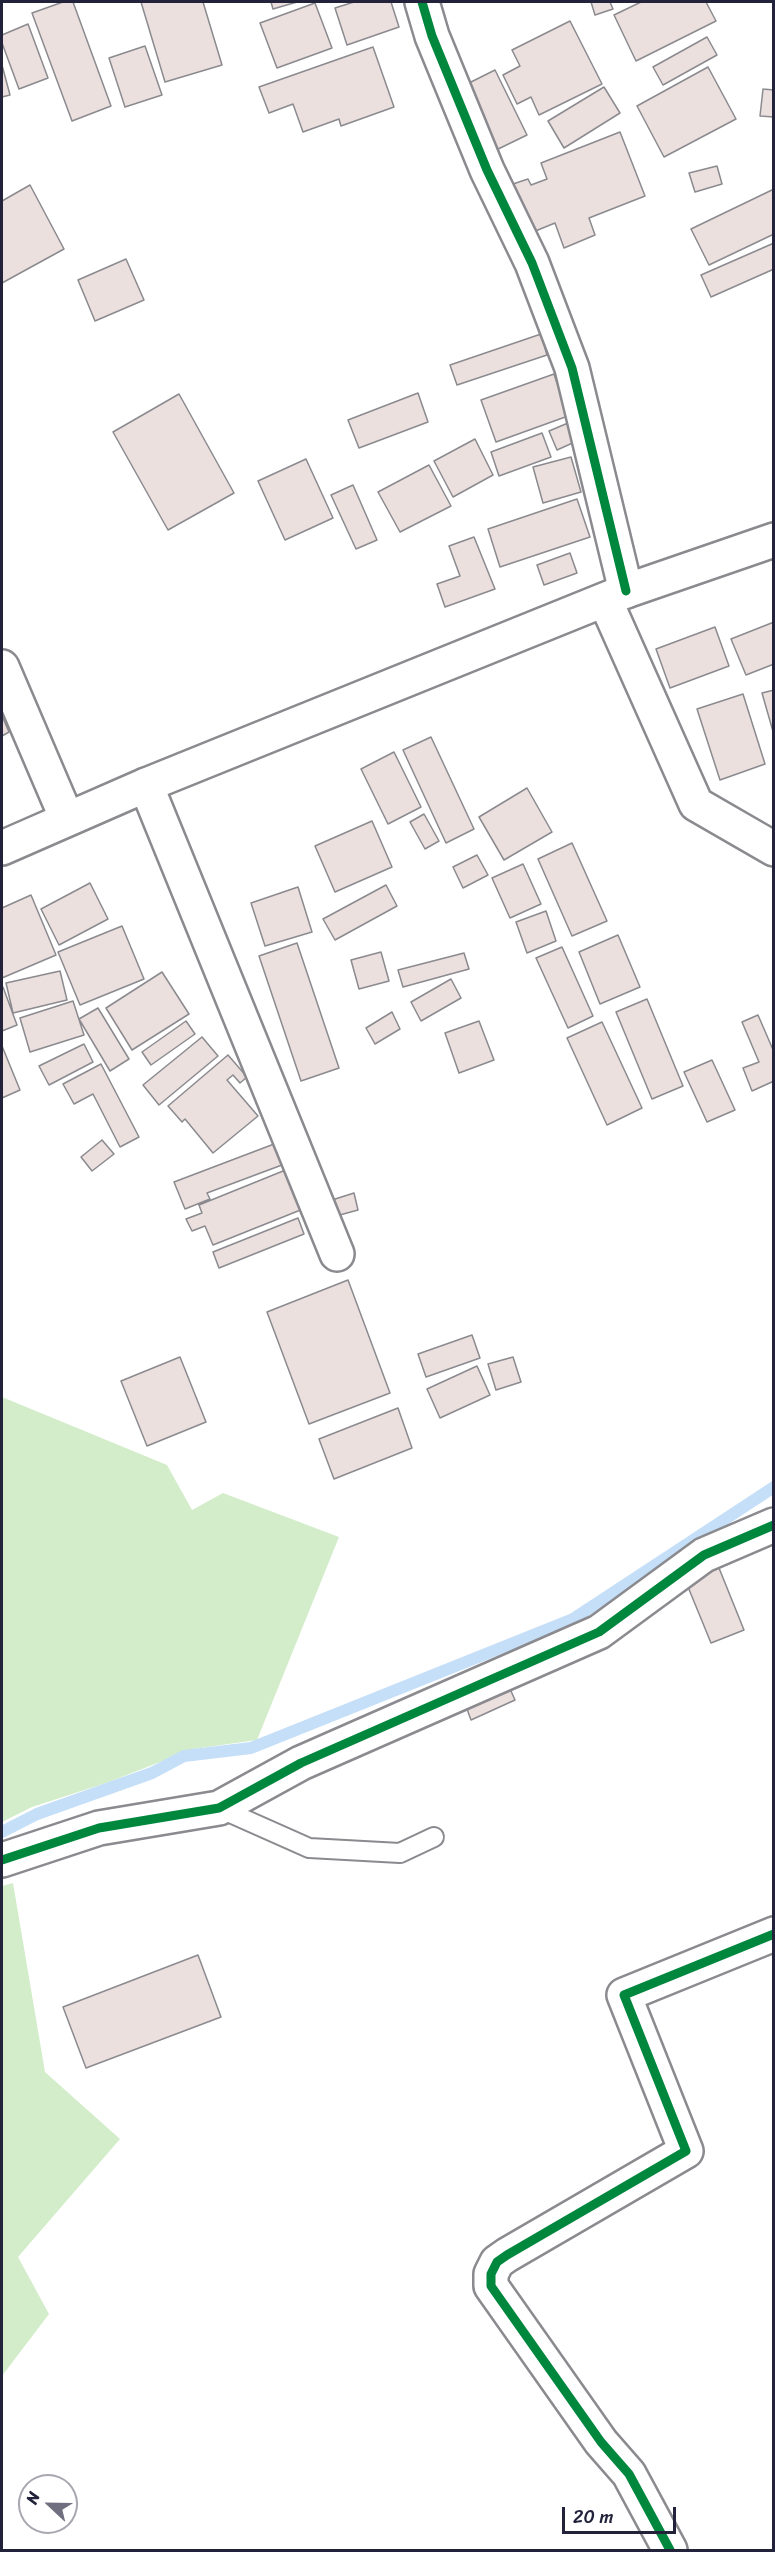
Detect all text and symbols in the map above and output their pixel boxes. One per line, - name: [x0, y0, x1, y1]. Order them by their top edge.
- north arrow: [18, 2474, 78, 2534]
- text: N: [17, 2487, 48, 2508]
- scale bar: [565, 2495, 679, 2533]
- text: 20 m: [573, 2501, 613, 2533]

